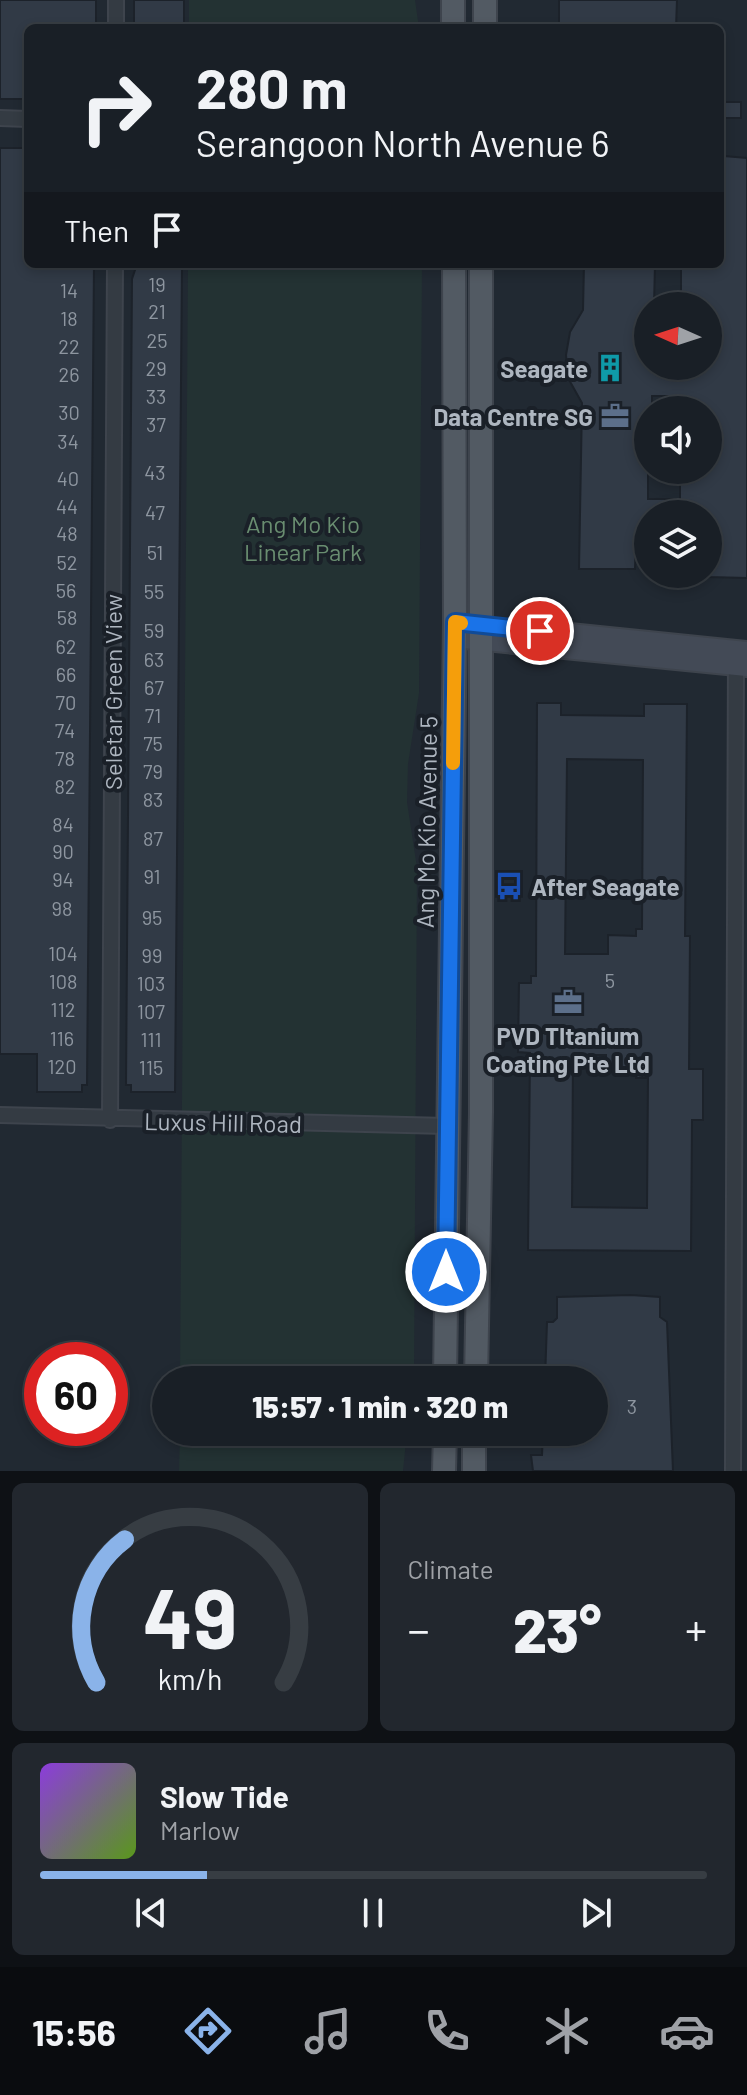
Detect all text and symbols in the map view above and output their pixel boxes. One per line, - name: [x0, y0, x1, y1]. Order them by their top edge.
- text: 280 m: [196, 53, 348, 120]
- icon: right: [64, 56, 168, 160]
- text: Serangoon North Avenue 6: [196, 121, 610, 164]
- icon: arrive: [145, 208, 189, 252]
- text: Then: [64, 212, 129, 248]
- house number: 19: [148, 272, 166, 296]
- house number: 14: [60, 278, 78, 302]
- north arrow: [634, 292, 722, 380]
- map controls: [634, 292, 722, 588]
- house number: 21: [148, 299, 166, 323]
- house number: 18: [60, 306, 78, 330]
- house number: 25: [147, 328, 168, 352]
- house number: 22: [58, 334, 80, 358]
- building icon: Seagate: [595, 353, 625, 383]
- place label: Seagate: [500, 354, 588, 383]
- house number: 29: [145, 356, 167, 380]
- house number: 26: [58, 362, 80, 386]
- house number: 33: [146, 384, 166, 408]
- button: sound: [634, 396, 722, 484]
- house number: 30: [58, 400, 80, 424]
- office icon: Data Centre SG: [600, 401, 630, 431]
- place label: Data Centre SG: [434, 402, 593, 431]
- house number: 37: [146, 412, 166, 436]
- house number: 34: [57, 429, 79, 453]
- house number: 43: [144, 460, 166, 484]
- house number: 40: [57, 466, 79, 490]
- house number: 44: [56, 494, 78, 518]
- house number: 47: [145, 500, 165, 524]
- button: layers: [634, 500, 722, 588]
- park label: Ang Mo Kio Linear Park: [244, 509, 362, 566]
- house number: 48: [56, 521, 78, 545]
- house number: 51: [147, 540, 163, 564]
- house number: 52: [57, 550, 78, 574]
- house number: 56: [56, 578, 76, 602]
- house number: 55: [144, 579, 164, 603]
- street label: Seletar Green View: [98, 594, 127, 790]
- pin: [506, 597, 574, 665]
- house number: 58: [57, 605, 77, 629]
- icon: arrive: [518, 609, 562, 653]
- house number: 59: [144, 618, 164, 642]
- house number: 62: [55, 634, 77, 658]
- house number: 63: [144, 647, 164, 671]
- house number: 66: [56, 662, 76, 686]
- house number: 67: [144, 675, 164, 699]
- house number: 70: [56, 690, 76, 714]
- house number: 71: [145, 703, 161, 727]
- street label: Ang Mo Kio Avenue 5: [410, 716, 442, 928]
- house number: 74: [55, 718, 75, 742]
- house number: 75: [143, 731, 163, 755]
- house number: 78: [55, 746, 75, 770]
- house number: 79: [143, 759, 163, 783]
- house number: 82: [54, 774, 76, 798]
- house number: 83: [143, 787, 163, 811]
- house number: 84: [52, 812, 74, 836]
- house number: 87: [143, 826, 163, 850]
- house number: 90: [52, 839, 74, 863]
- house number: 91: [143, 864, 161, 888]
- house number: 94: [52, 867, 74, 891]
- bus stop icon: After Seagate: [494, 871, 524, 901]
- place label: After Seagate: [531, 872, 680, 901]
- house number: 98: [52, 896, 72, 920]
- house number: 95: [142, 905, 162, 929]
- house number: 104: [48, 941, 78, 965]
- house number: 99: [142, 943, 162, 967]
- house number: 5: [605, 968, 615, 992]
- house number: 108: [49, 969, 77, 993]
- house number: 103: [137, 971, 165, 995]
- office icon: PVD TItanium Coating Pte Ltd: [553, 987, 583, 1017]
- house number: 112: [51, 997, 75, 1021]
- house number: 107: [137, 999, 165, 1023]
- place label: PVD TItanium Coating Pte Ltd: [486, 1021, 650, 1078]
- house number: 116: [50, 1026, 74, 1050]
- house number: 111: [140, 1027, 162, 1051]
- house number: 120: [47, 1054, 77, 1078]
- house number: 115: [139, 1055, 163, 1079]
- street label: Luxus Hill Road: [144, 1106, 302, 1138]
- position arrow: [404, 1230, 488, 1314]
- speed limit sign: 60: [24, 1342, 128, 1446]
- text: 15:57 · 1 min · 320 m: [252, 1388, 508, 1424]
- house number: 3: [627, 1394, 637, 1418]
- text: Climate: [408, 1553, 494, 1584]
- text: 49: [142, 1566, 237, 1666]
- text: 23°: [513, 1593, 601, 1665]
- text: −: [408, 1602, 430, 1655]
- text: +: [685, 1602, 707, 1655]
- text: km/h: [157, 1661, 222, 1696]
- text: Slow Tide: [160, 1778, 289, 1814]
- text: Marlow: [160, 1814, 240, 1845]
- icon: previous: [129, 1891, 173, 1935]
- icon: pause: [351, 1891, 395, 1935]
- icon: next: [574, 1891, 618, 1935]
- icon: directions: [180, 2003, 236, 2059]
- icon: music: [300, 2003, 356, 2059]
- icon: phone: [419, 2003, 475, 2059]
- icon: climate: [539, 2003, 595, 2059]
- icon: car: [659, 2003, 715, 2059]
- text: 15:56: [32, 2010, 116, 2053]

